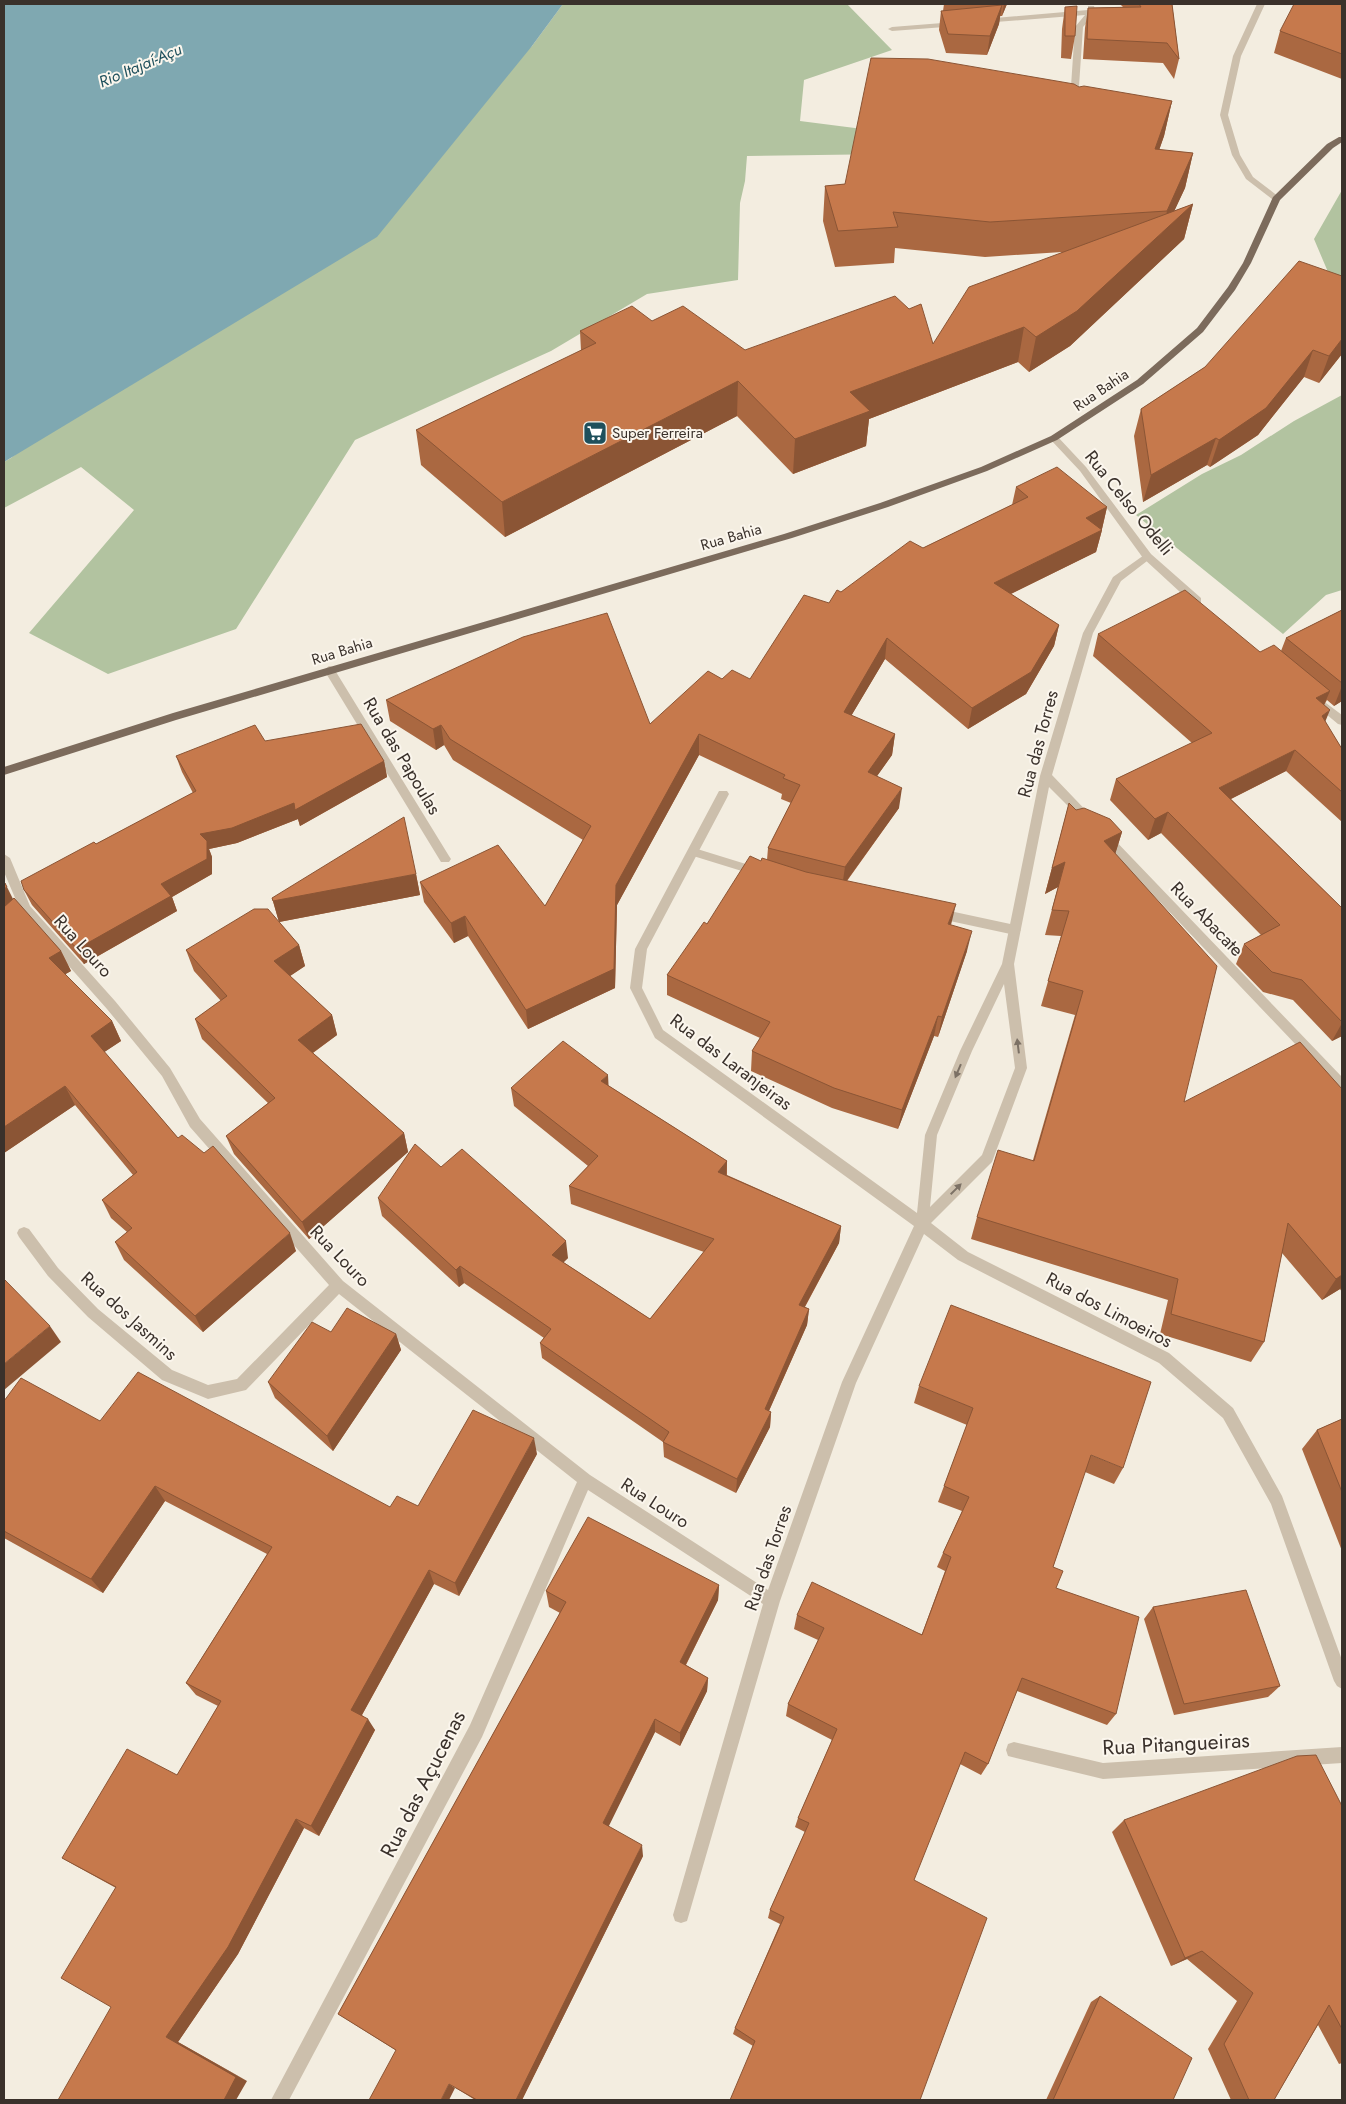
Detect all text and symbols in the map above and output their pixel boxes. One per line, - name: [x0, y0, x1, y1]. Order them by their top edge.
- water label: Rio Itajaí-Açu: [95, 38, 185, 93]
- street label: Rua Bahia: [1069, 363, 1133, 417]
- supermarket icon: Super Ferreira: [582, 420, 608, 446]
- place label: Super Ferreira: [612, 422, 703, 444]
- street label: Rua Celso Odelli: [1078, 445, 1180, 561]
- street label: Rua Bahia: [698, 518, 764, 556]
- street label: Rua Bahia: [309, 631, 375, 671]
- street label: Rua das Torres: [1011, 687, 1065, 801]
- street label: Rua das Papoulas: [357, 692, 447, 820]
- street label: Rua Abacate: [1165, 876, 1249, 962]
- street label: Rua Louro: [48, 909, 118, 983]
- street label: Rua das Laranjeiras: [665, 1007, 797, 1117]
- one-way arrow: [1014, 1038, 1022, 1054]
- one-way arrow: [953, 1064, 961, 1079]
- one-way arrow: [950, 1183, 962, 1195]
- street label: Rua Louro: [304, 1219, 376, 1293]
- street label: Rua dos Jasmins: [75, 1266, 183, 1366]
- street label: Rua dos Limoeiros: [1041, 1266, 1177, 1354]
- street label: Rua Louro: [616, 1471, 694, 1535]
- street label: Rua das Torres: [738, 1502, 798, 1614]
- street label: Rua das Açucenas: [373, 1705, 473, 1863]
- street label: Rua Pitangueiras: [1102, 1725, 1250, 1763]

